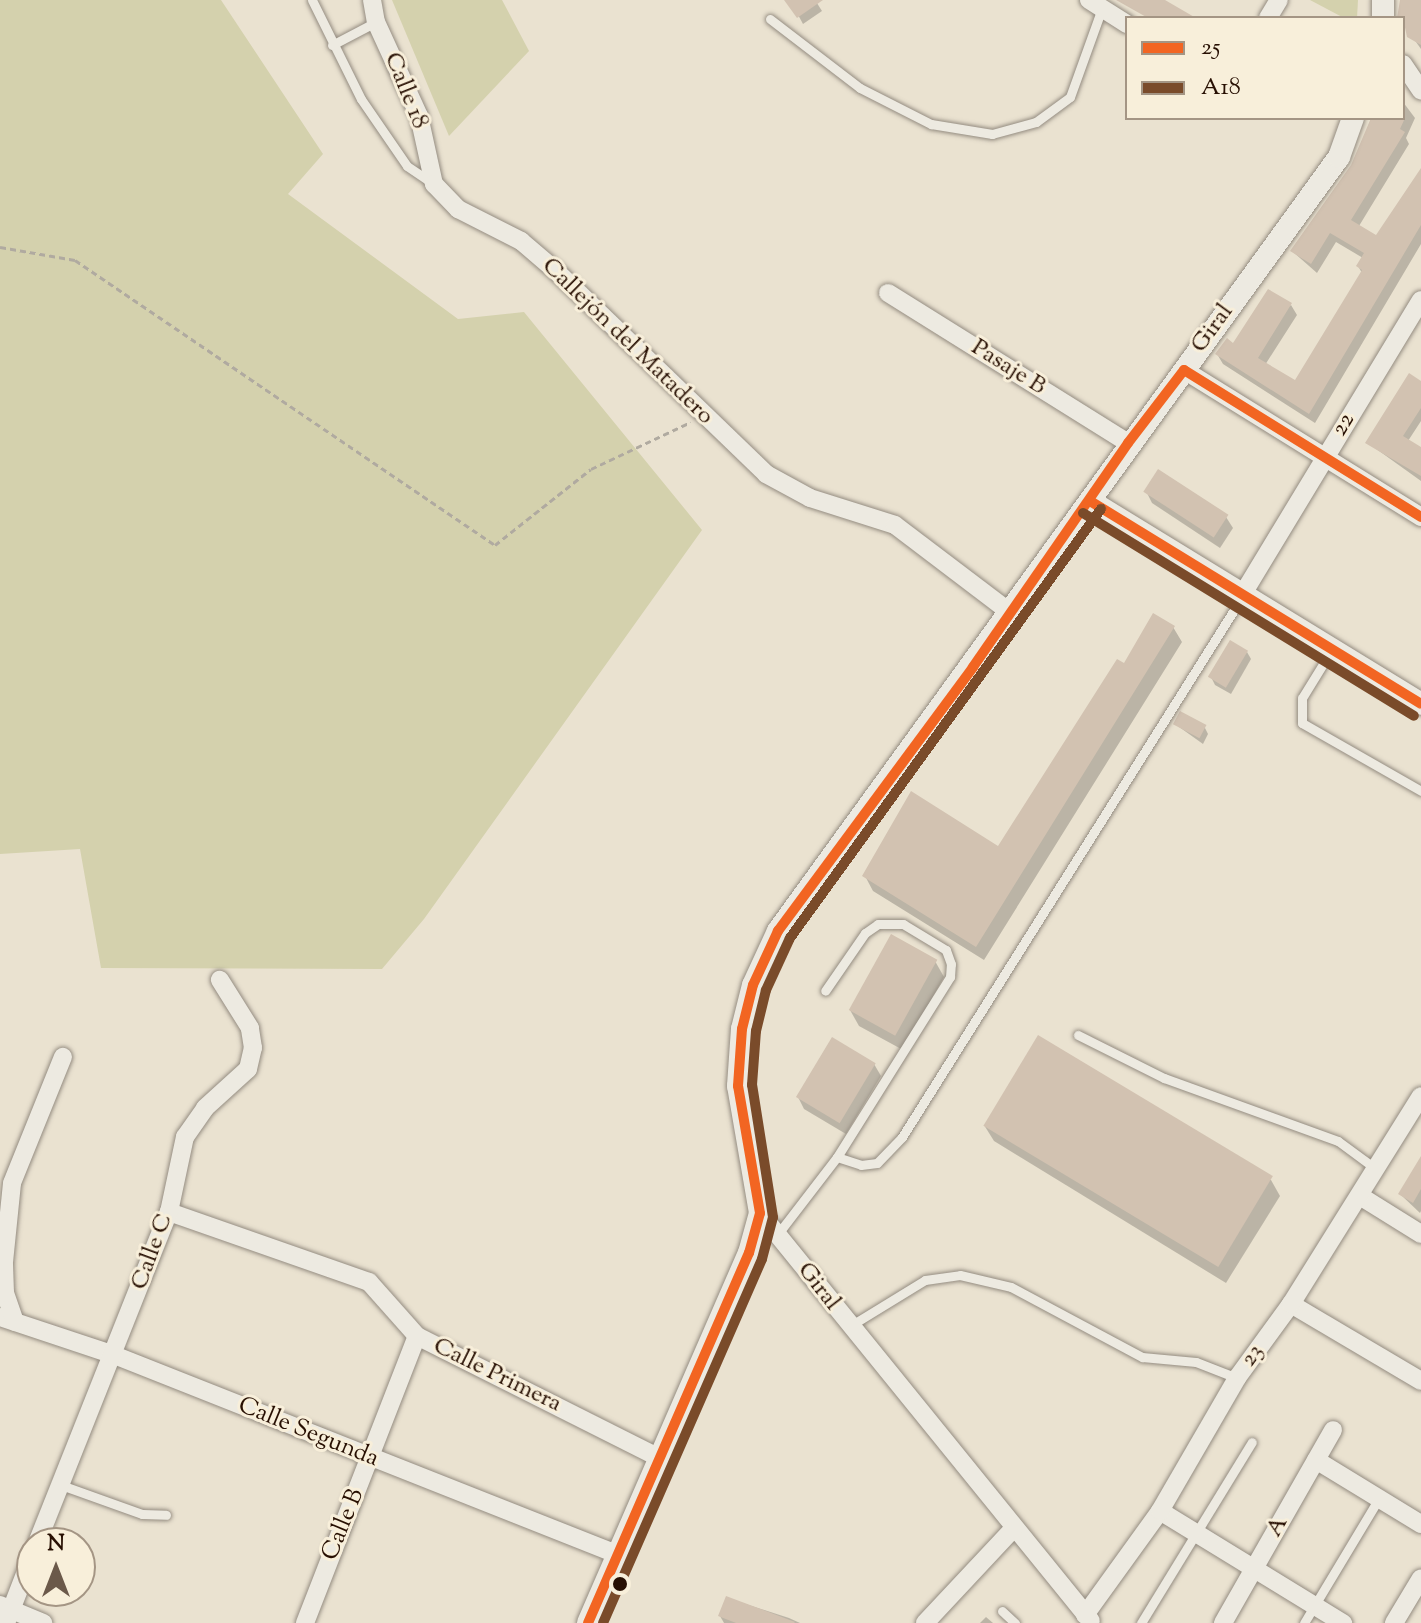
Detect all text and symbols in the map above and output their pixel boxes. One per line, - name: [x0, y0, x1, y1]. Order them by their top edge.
- legend: [1125, 16, 1405, 120]
- text: 25: [1201, 31, 1220, 65]
- street label: Calle 18: [377, 49, 433, 133]
- text: A18: [1201, 71, 1241, 105]
- street label: Callejón del Matadero: [535, 252, 719, 432]
- street label: Giral: [1186, 299, 1240, 359]
- street label: Pasaje B: [965, 334, 1051, 402]
- street label: 22: [1326, 408, 1362, 442]
- street label: Calle C: [126, 1210, 180, 1294]
- street label: Giral: [790, 1257, 846, 1317]
- street label: Calle Primera: [428, 1333, 566, 1419]
- street label: 23: [1235, 1339, 1271, 1373]
- street label: Calle Segunda: [233, 1392, 383, 1474]
- street label: Calle B: [317, 1485, 371, 1565]
- street label: A: [1261, 1511, 1295, 1543]
- north arrow: [16, 1527, 96, 1607]
- text: N: [47, 1529, 65, 1561]
- unlabelled marker: [612, 1576, 628, 1592]

